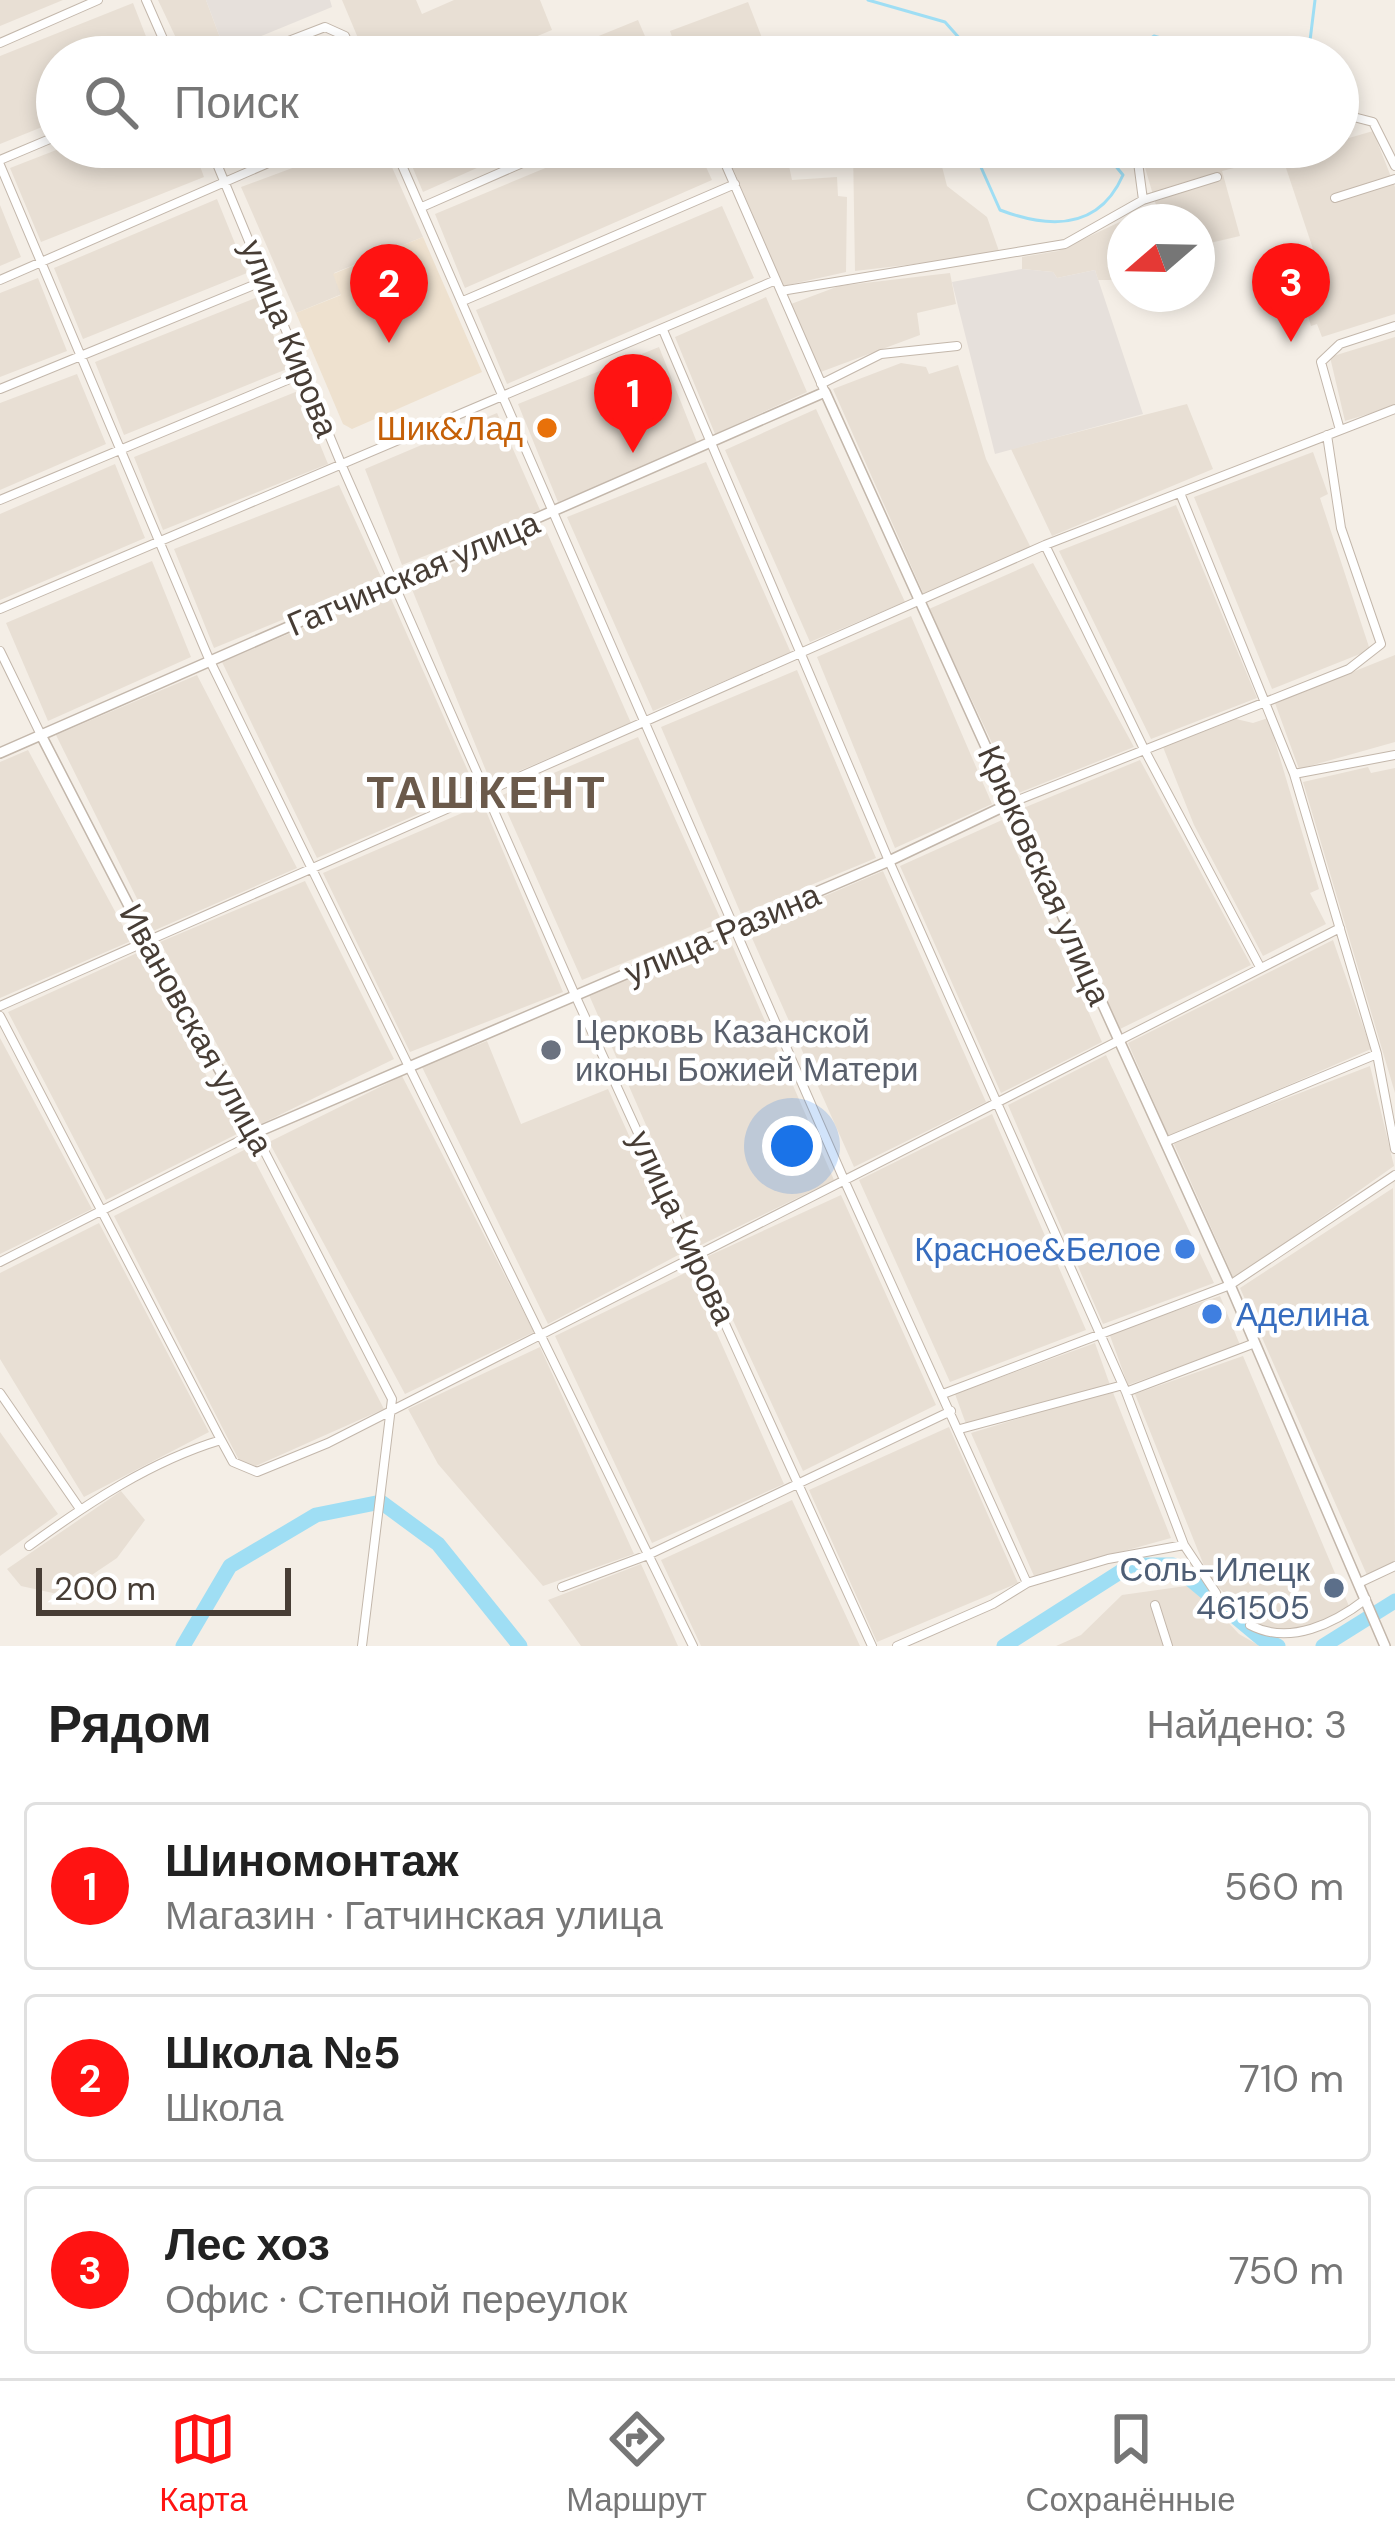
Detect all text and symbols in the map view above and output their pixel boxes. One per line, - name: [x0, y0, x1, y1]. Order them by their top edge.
- search box: [36, 36, 1359, 168]
- icon: search: [78, 69, 144, 135]
- text: Поиск: [174, 73, 299, 132]
- north arrow: [1107, 204, 1215, 312]
- street label: улица Кирова: [230, 233, 349, 444]
- pin: 3: [1252, 243, 1330, 342]
- pin: 2: [350, 244, 428, 343]
- pin: 1: [594, 354, 672, 453]
- place label: Шик&Лад: [376, 407, 523, 450]
- marker: Шик&Лад: [534, 415, 560, 441]
- street label: Гатчинская улица: [281, 501, 546, 646]
- street label: Крюковская улица: [968, 739, 1121, 1012]
- district label: ТАШКЕНТ: [367, 763, 607, 822]
- street label: улица Разина: [618, 873, 827, 994]
- street label: Ивановская улица: [110, 896, 284, 1163]
- place label: Церковь Казанской иконы Божией Матери: [575, 1010, 918, 1091]
- marker: Церковь Казанской иконы Божией Матери: [538, 1037, 564, 1063]
- your location: [762, 1116, 822, 1176]
- street label: улица Кирова: [619, 1123, 747, 1332]
- place label: Красное&Белое: [914, 1228, 1161, 1271]
- marker: Красное&Белое: [1172, 1236, 1198, 1262]
- place label: Аделина: [1236, 1293, 1369, 1336]
- marker: Аделина: [1199, 1301, 1225, 1327]
- place label: Соль-Илецк 461505: [1120, 1548, 1311, 1629]
- scale bar: [36, 1562, 291, 1615]
- text: 200 m: [54, 1567, 156, 1610]
- marker: Соль-Илецк 461505: [1321, 1575, 1347, 1601]
- text: Рядом: [48, 1691, 212, 1758]
- text: Найдено: 3: [1146, 1699, 1347, 1750]
- text: Шиномонтаж: [165, 1831, 458, 1890]
- text: 1: [83, 1861, 97, 1912]
- text: 560 m: [1224, 1861, 1344, 1912]
- text: Магазин · Гатчинская улица: [165, 1890, 663, 1941]
- text: Школа №5: [165, 2023, 401, 2082]
- text: 2: [79, 2053, 101, 2104]
- text: 710 m: [1239, 2053, 1344, 2104]
- text: Школа: [165, 2082, 284, 2133]
- text: Лес хоз: [165, 2215, 330, 2274]
- text: 3: [78, 2245, 102, 2296]
- text: 750 m: [1229, 2245, 1344, 2296]
- text: Офис · Степной переулок: [165, 2274, 627, 2325]
- tab: Карта: [159, 2406, 248, 2521]
- tab: Маршрут: [566, 2406, 707, 2521]
- tab: Сохранённые: [1026, 2406, 1236, 2521]

